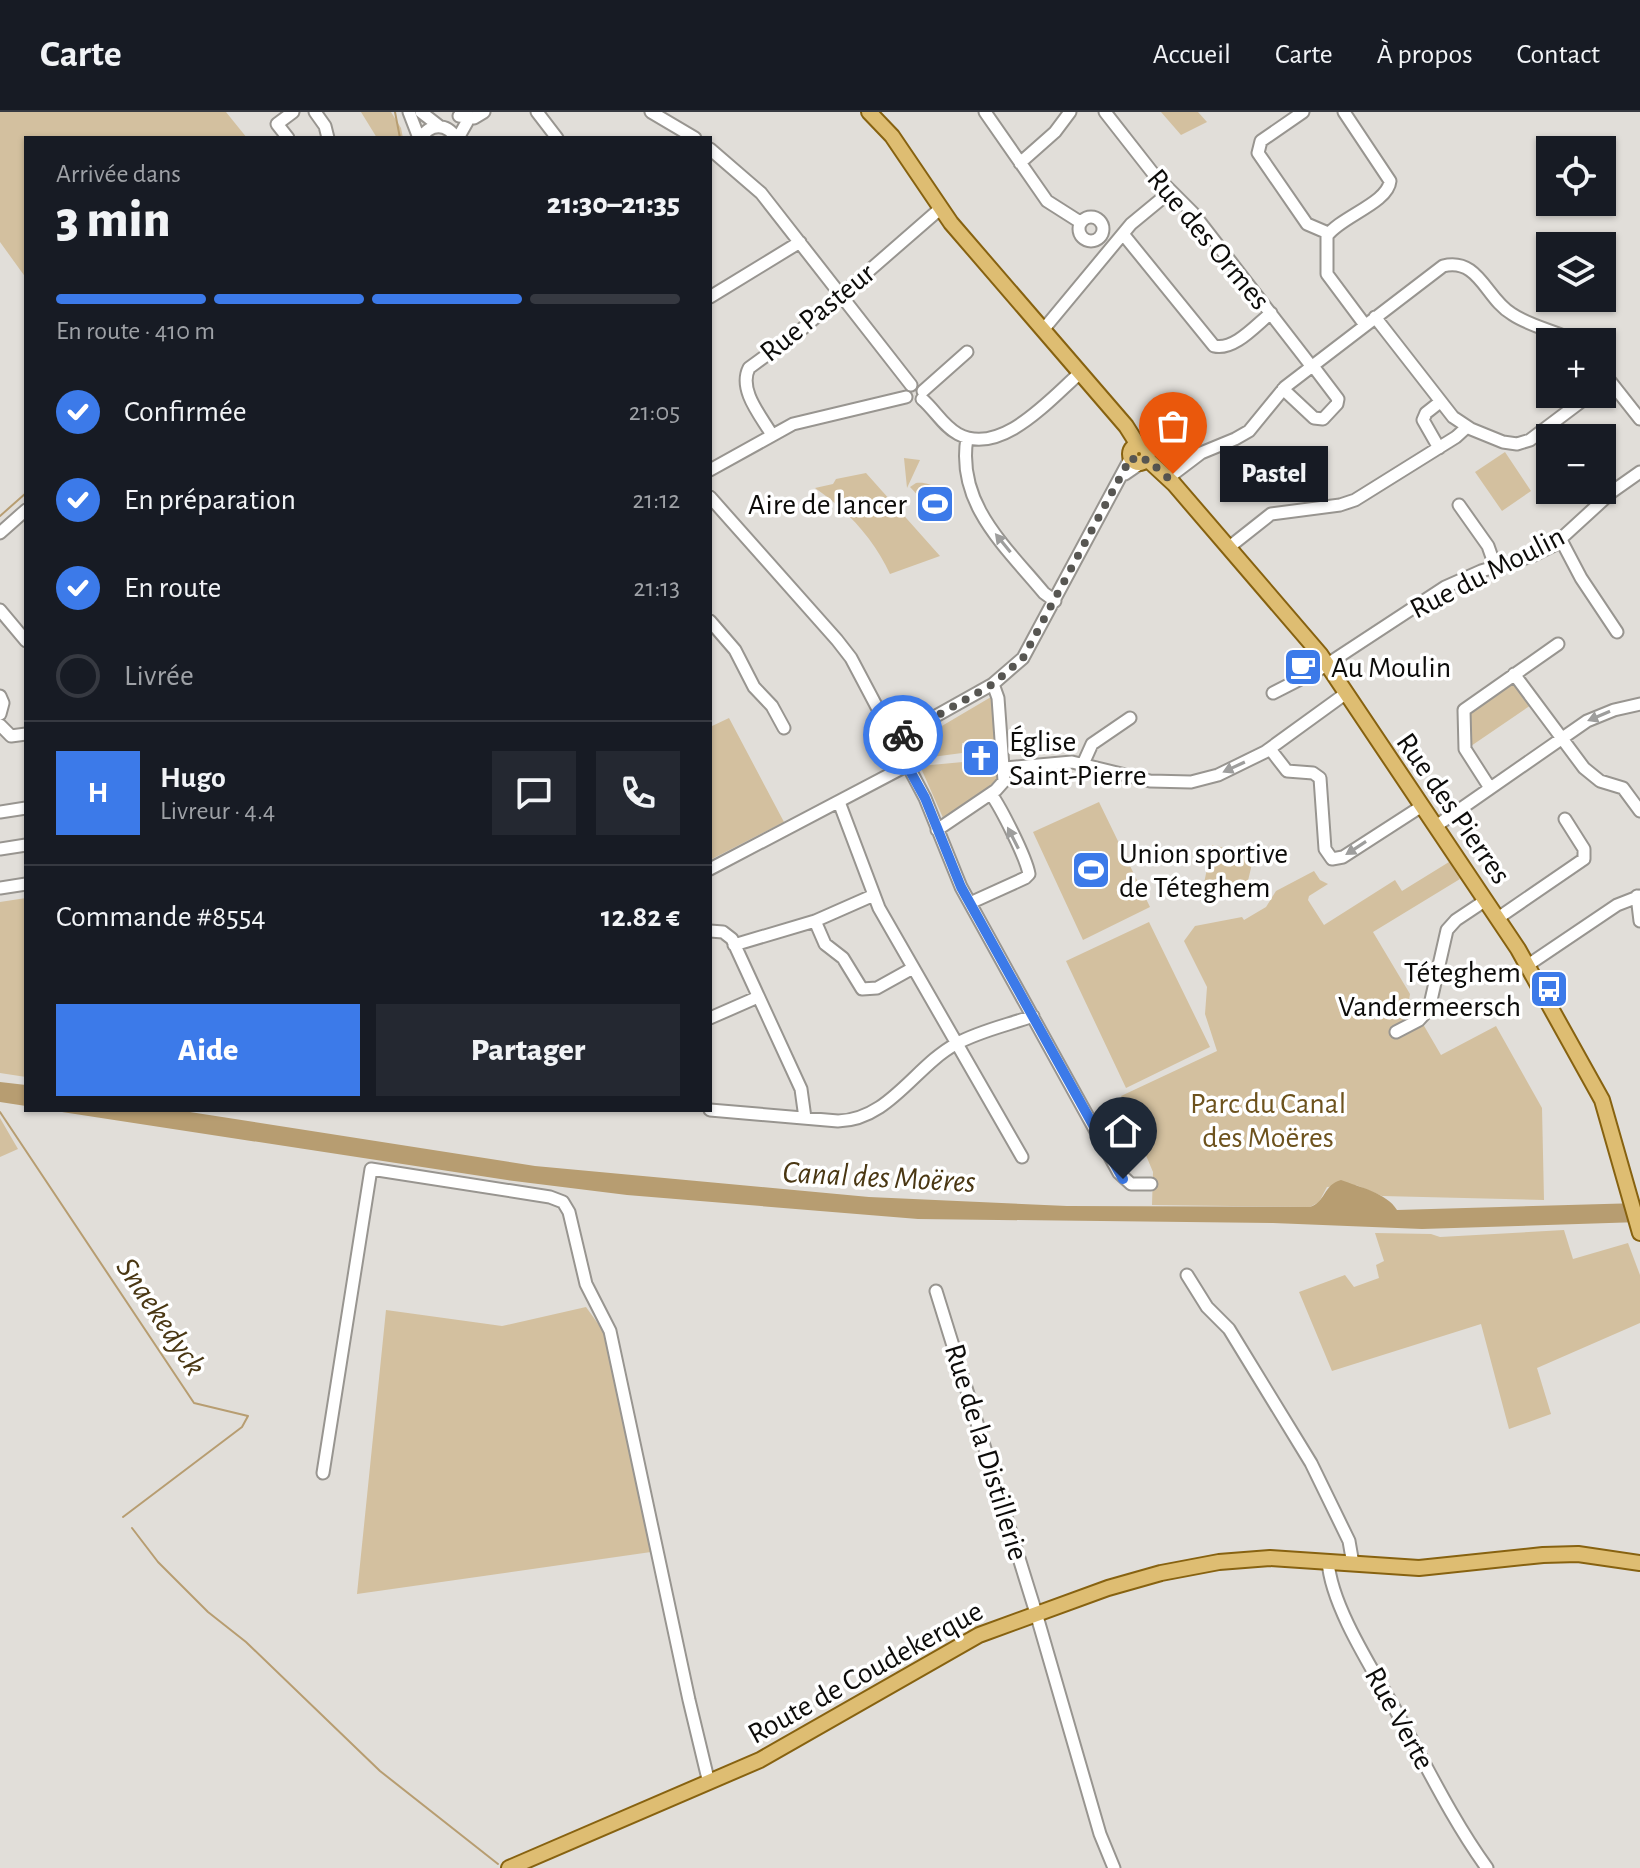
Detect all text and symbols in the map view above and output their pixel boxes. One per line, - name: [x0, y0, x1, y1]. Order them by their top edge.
- text: Carte: [40, 36, 122, 74]
- text: Accueil: [1153, 41, 1231, 69]
- text: Carte: [1275, 41, 1333, 69]
- text: À propos: [1377, 41, 1473, 69]
- text: Contact: [1517, 41, 1600, 69]
- map controls: [1536, 136, 1616, 504]
- button: locate: [1536, 136, 1616, 216]
- text: Arrivée dans: [56, 161, 181, 187]
- street label: Rue des Ormes: [1141, 164, 1275, 316]
- text: 21:30–21:35: [547, 189, 680, 219]
- text: 3 min: [56, 194, 170, 246]
- button: layers: [1536, 232, 1616, 312]
- street label: Rue Pasteur: [755, 258, 881, 368]
- text: En route · 410 m: [56, 318, 215, 344]
- button: +: [1536, 328, 1616, 408]
- icon: check: [56, 390, 100, 434]
- pin: [1139, 392, 1207, 474]
- text: Confirmée: [124, 397, 247, 427]
- text: 21:05: [629, 399, 680, 425]
- icon: bag: [1151, 404, 1195, 448]
- button: −: [1536, 424, 1616, 504]
- callout: Pastel: [1221, 446, 1329, 502]
- text: Pastel: [1241, 461, 1307, 487]
- icon: check: [56, 478, 100, 522]
- sports icon: Aire de lancer: [914, 483, 956, 525]
- text: En préparation: [124, 485, 296, 515]
- text: 21:12: [632, 487, 680, 513]
- place label: Aire de lancer: [748, 490, 907, 520]
- street label: Rue du Moulin: [1405, 521, 1570, 625]
- one-way arrow: [996, 533, 1012, 553]
- icon: check: [56, 566, 100, 610]
- text: En route: [124, 573, 221, 603]
- text: 21:13: [634, 575, 680, 601]
- cafe icon: Au Moulin: [1282, 646, 1324, 688]
- place label: Au Moulin: [1331, 653, 1451, 683]
- text: Livrée: [124, 661, 194, 691]
- courier: [863, 695, 943, 775]
- one-way arrow: [1587, 709, 1611, 722]
- icon: bike: [881, 713, 925, 757]
- place label: Église Saint-Pierre: [1009, 725, 1147, 791]
- street label: Rue des Pierres: [1390, 728, 1516, 889]
- church icon: Église Saint-Pierre: [960, 737, 1002, 779]
- button: chat: [492, 751, 576, 835]
- button: phone: [596, 751, 680, 835]
- one-way arrow: [1222, 760, 1245, 774]
- text: Hugo: [160, 763, 226, 793]
- text: H: [88, 778, 108, 808]
- text: Livreur · 4.4: [160, 798, 275, 824]
- one-way arrow: [1007, 827, 1020, 850]
- place label: Union sportive de Téteghem: [1119, 839, 1288, 903]
- one-way arrow: [1346, 840, 1367, 855]
- sports icon: Union sportive de Téteghem: [1070, 849, 1112, 891]
- text: Commande #8554: [56, 902, 266, 932]
- text: 12.82 €: [601, 902, 680, 932]
- place label: Téteghem Vandermeersch: [1338, 958, 1521, 1022]
- bus stop icon: Téteghem Vandermeersch: [1528, 968, 1570, 1010]
- button: Aide: [56, 1004, 360, 1096]
- button: Partager: [376, 1004, 680, 1096]
- park label: Parc du Canal des Moëres: [1190, 1089, 1346, 1153]
- pin: [1089, 1097, 1157, 1179]
- icon: home: [1101, 1109, 1145, 1153]
- water label: Canal des Moëres: [782, 1156, 976, 1198]
- water label: Snaekedyck: [110, 1252, 212, 1381]
- street label: Rue de la Distillerie: [939, 1340, 1033, 1564]
- street label: Route de Coudekerque: [743, 1596, 988, 1750]
- street label: Rue Verte: [1359, 1662, 1439, 1775]

